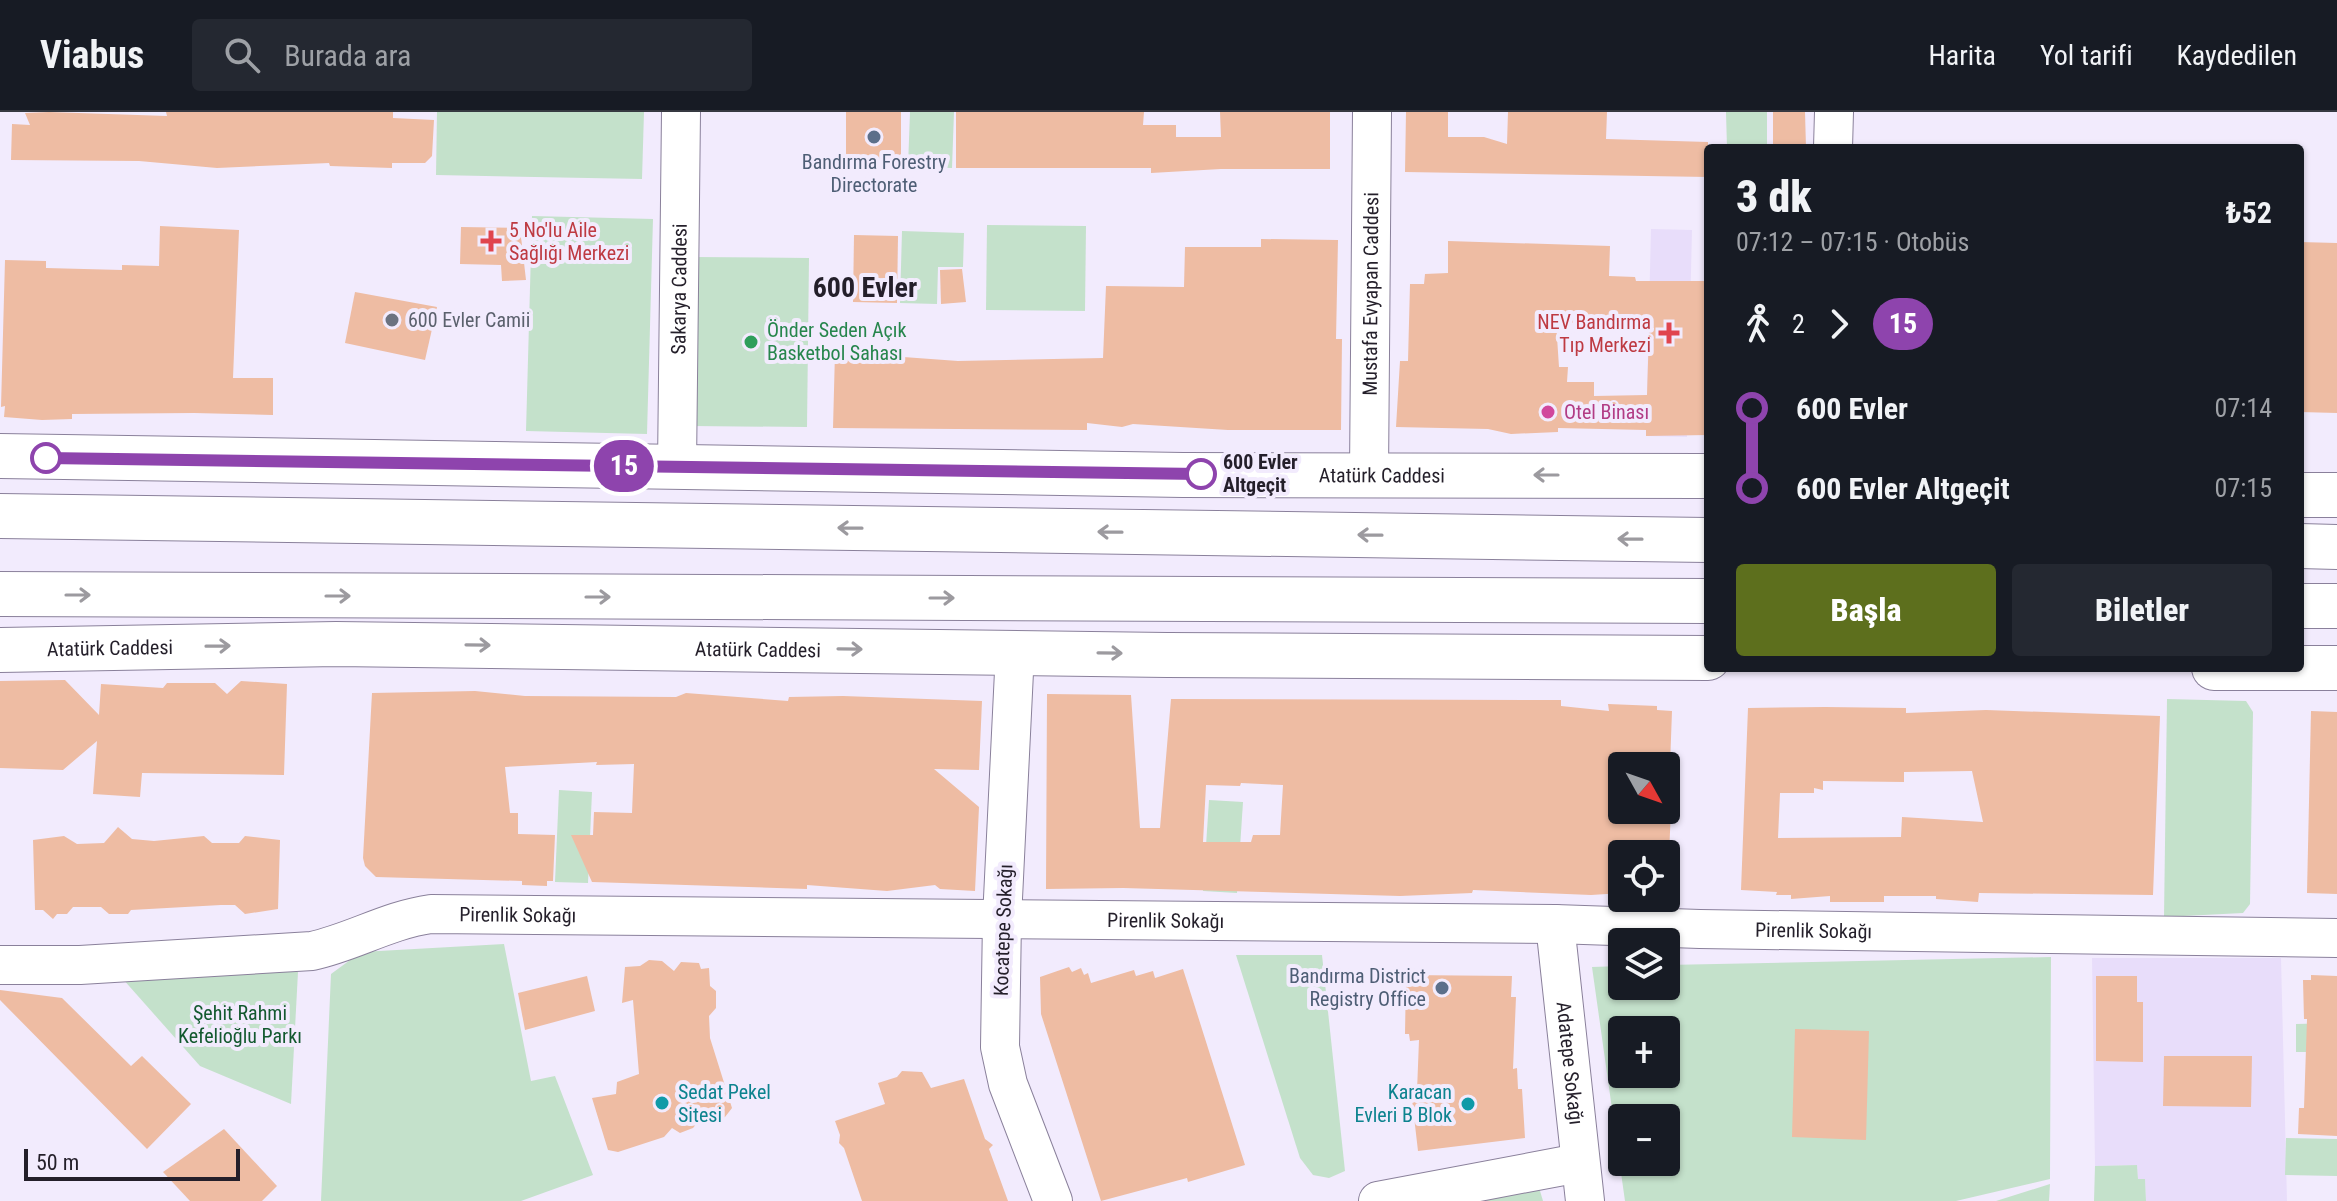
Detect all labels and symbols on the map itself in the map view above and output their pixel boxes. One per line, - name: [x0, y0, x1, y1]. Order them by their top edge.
- marker: Bandırma Forestry Directorate: [865, 128, 883, 146]
- place label: Bandırma Forestry Directorate: [802, 150, 946, 197]
- street label: Mustafa Evyapan Caddesi: [1358, 192, 1383, 396]
- place label: 5 No'lu Aile Sağlığı Merkezi: [509, 218, 629, 265]
- street label: Sakarya Caddesi: [666, 223, 692, 355]
- marker: 5 No'lu Aile Sağlığı Merkezi: [480, 230, 502, 252]
- district label: 600 Evler: [813, 271, 917, 304]
- place label: 600 Evler Camii: [408, 308, 530, 332]
- place label: NEV Bandırma Tıp Merkezi: [1537, 310, 1651, 357]
- marker: 600 Evler Camii: [383, 311, 401, 329]
- place label: Önder Seden Açık Basketbol Sahası: [767, 318, 907, 365]
- marker: NEV Bandırma Tıp Merkezi: [1658, 322, 1680, 344]
- marker: Önder Seden Açık Basketbol Sahası: [742, 333, 760, 351]
- place label: Otel Binası: [1564, 400, 1649, 424]
- marker: Otel Binası: [1539, 403, 1557, 421]
- line badge: 15: [588, 440, 660, 492]
- unlabelled marker: [31, 443, 61, 473]
- place label: 600 Evler Altgeçit: [1223, 450, 1298, 497]
- marker: 600 Evler Altgeçit: [1186, 459, 1216, 489]
- street label: Atatürk Caddesi: [1319, 463, 1445, 487]
- one-way arrow: [1533, 467, 1560, 483]
- one-way arrow: [837, 520, 864, 536]
- one-way arrow: [1097, 524, 1124, 539]
- one-way arrow: [1357, 527, 1384, 543]
- one-way arrow: [1617, 531, 1644, 547]
- one-way arrow: [64, 587, 91, 603]
- one-way arrow: [324, 588, 351, 604]
- one-way arrow: [584, 589, 611, 605]
- one-way arrow: [928, 590, 955, 606]
- street label: Atatürk Caddesi: [47, 635, 173, 661]
- one-way arrow: [464, 637, 491, 653]
- street label: Atatürk Caddesi: [695, 637, 821, 662]
- one-way arrow: [204, 638, 231, 654]
- one-way arrow: [836, 641, 863, 657]
- one-way arrow: [1096, 646, 1123, 661]
- north arrow: [1608, 752, 1680, 824]
- street label: Kocatepe Sokağı: [989, 864, 1017, 996]
- street label: Pirenlik Sokağı: [459, 902, 576, 927]
- street label: Pirenlik Sokağı: [1107, 908, 1224, 933]
- street label: Pirenlik Sokağı: [1755, 918, 1872, 943]
- place label: Bandırma District Registry Office: [1289, 964, 1426, 1011]
- marker: Bandırma District Registry Office: [1433, 979, 1451, 997]
- street label: Adatepe Sokağı: [1551, 1000, 1589, 1126]
- park label: Şehit Rahmi Kefelioğlu Parkı: [178, 1001, 302, 1048]
- place label: Sedat Pekel Sitesi: [678, 1080, 771, 1127]
- place label: Karacan Evleri B Blok: [1354, 1080, 1452, 1127]
- marker: Sedat Pekel Sitesi: [653, 1094, 671, 1112]
- marker: Karacan Evleri B Blok: [1459, 1095, 1477, 1113]
- scale bar: [24, 1145, 240, 1181]

